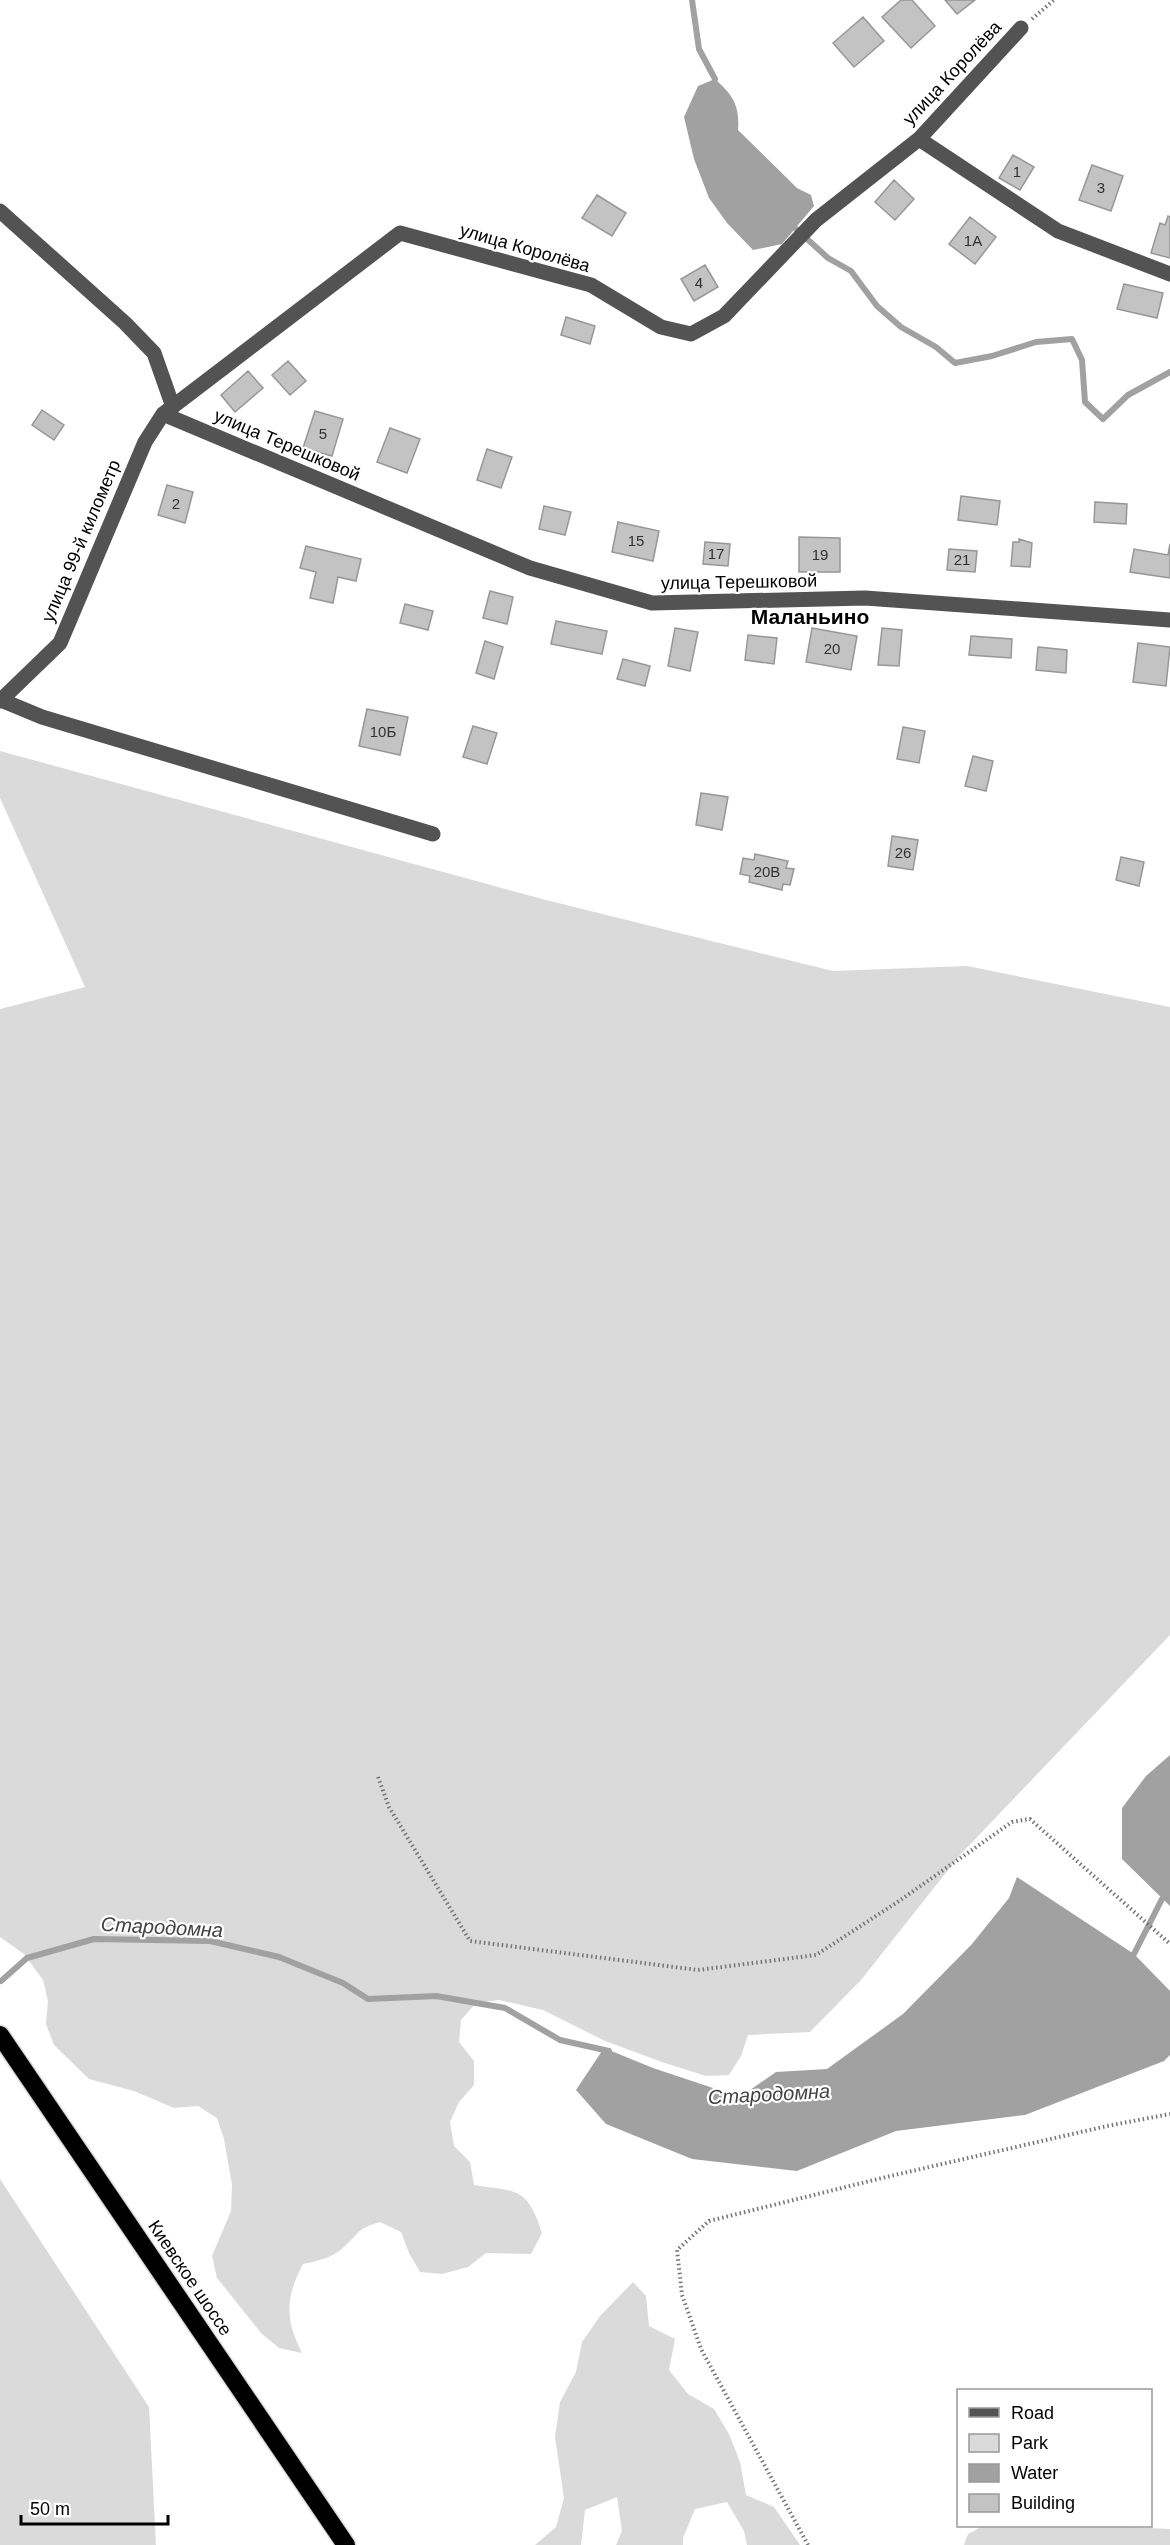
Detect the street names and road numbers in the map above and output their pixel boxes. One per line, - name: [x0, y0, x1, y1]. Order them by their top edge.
- street label: улица Королёва: [899, 16, 1006, 129]
- street label: улица Королёва: [458, 220, 593, 276]
- street label: улица Терешковой: [211, 405, 363, 485]
- street label: улица 99-й километр: [38, 457, 124, 625]
- street label: улица Терешковой: [661, 571, 817, 593]
- street label: Киевское шоссе: [144, 2217, 236, 2339]

